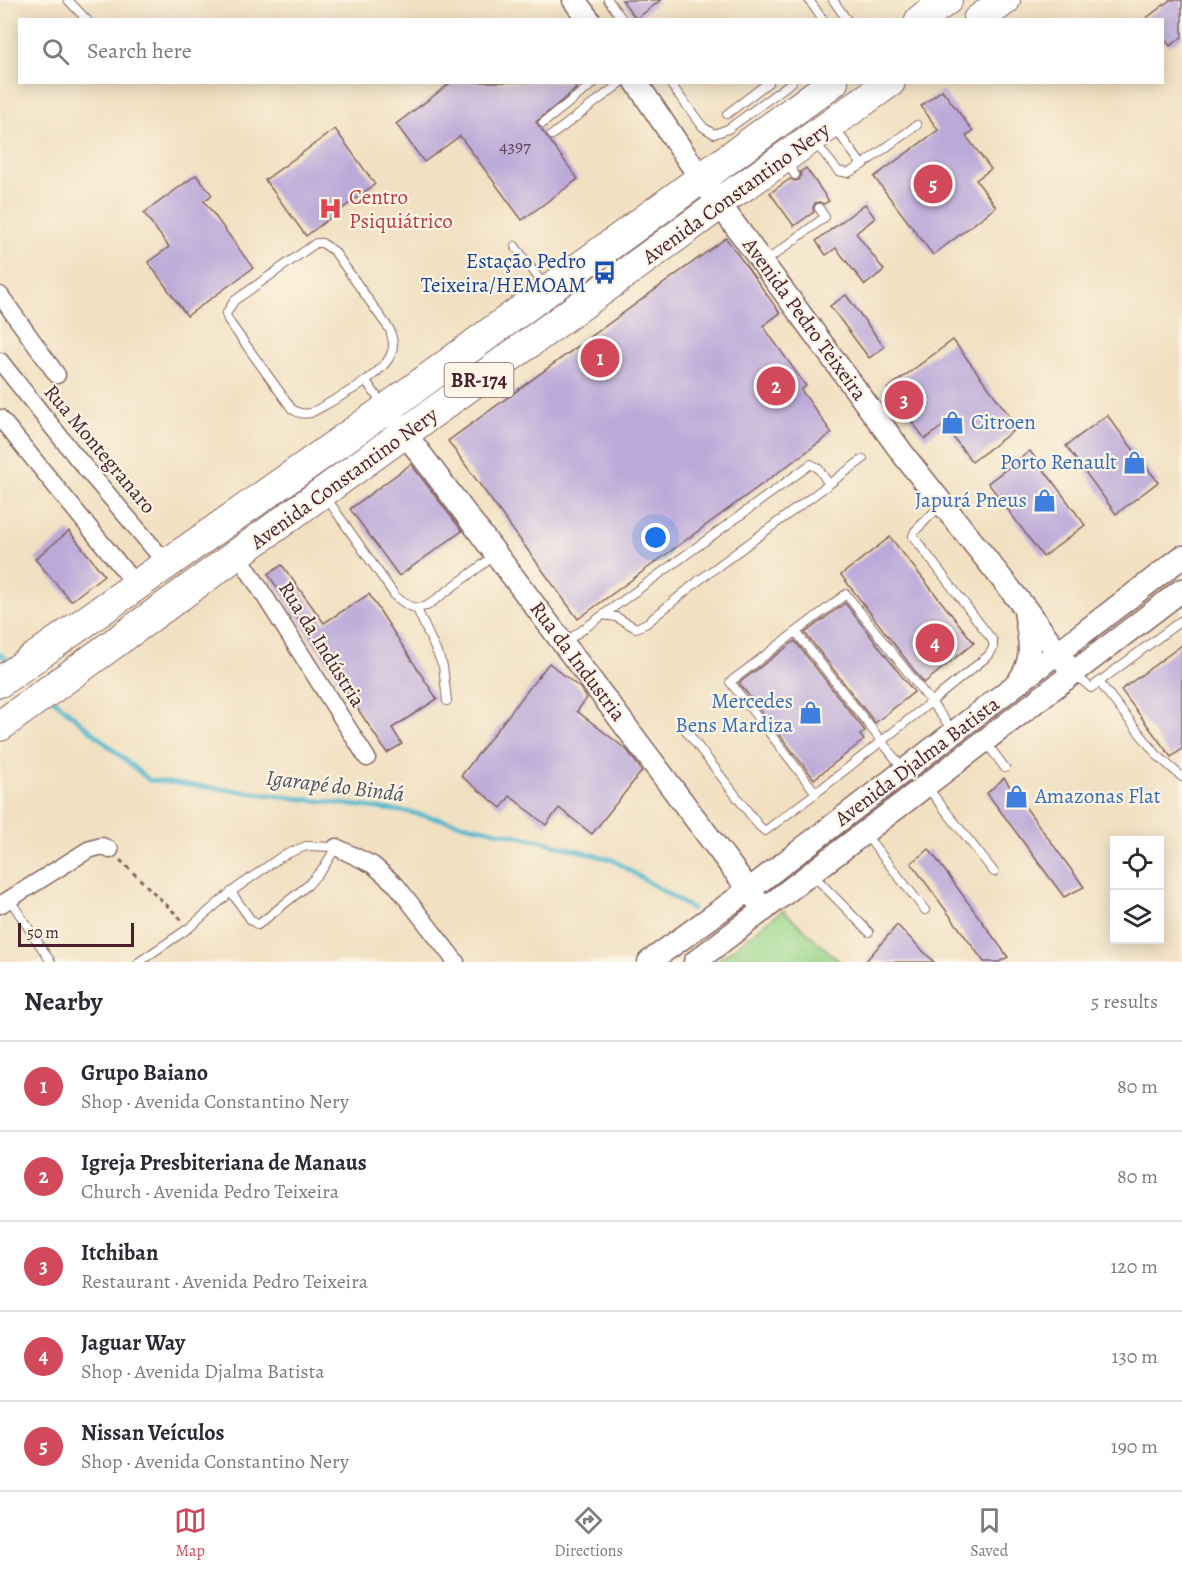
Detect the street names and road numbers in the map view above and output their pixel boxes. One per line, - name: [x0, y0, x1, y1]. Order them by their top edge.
- street label: Avenida Constantino Nery: [636, 115, 836, 271]
- street label: Avenida Pedro Teixeira: [736, 231, 874, 406]
- road number: BR-174: [444, 363, 514, 397]
- street label: Rua Montegranaro: [38, 378, 162, 520]
- street label: Avenida Constantino Nery: [244, 400, 444, 556]
- street label: Rua da Indústria: [272, 576, 372, 712]
- street label: Rua da Industria: [524, 595, 632, 727]
- street label: Avenida Djalma Batista: [828, 690, 1005, 833]

